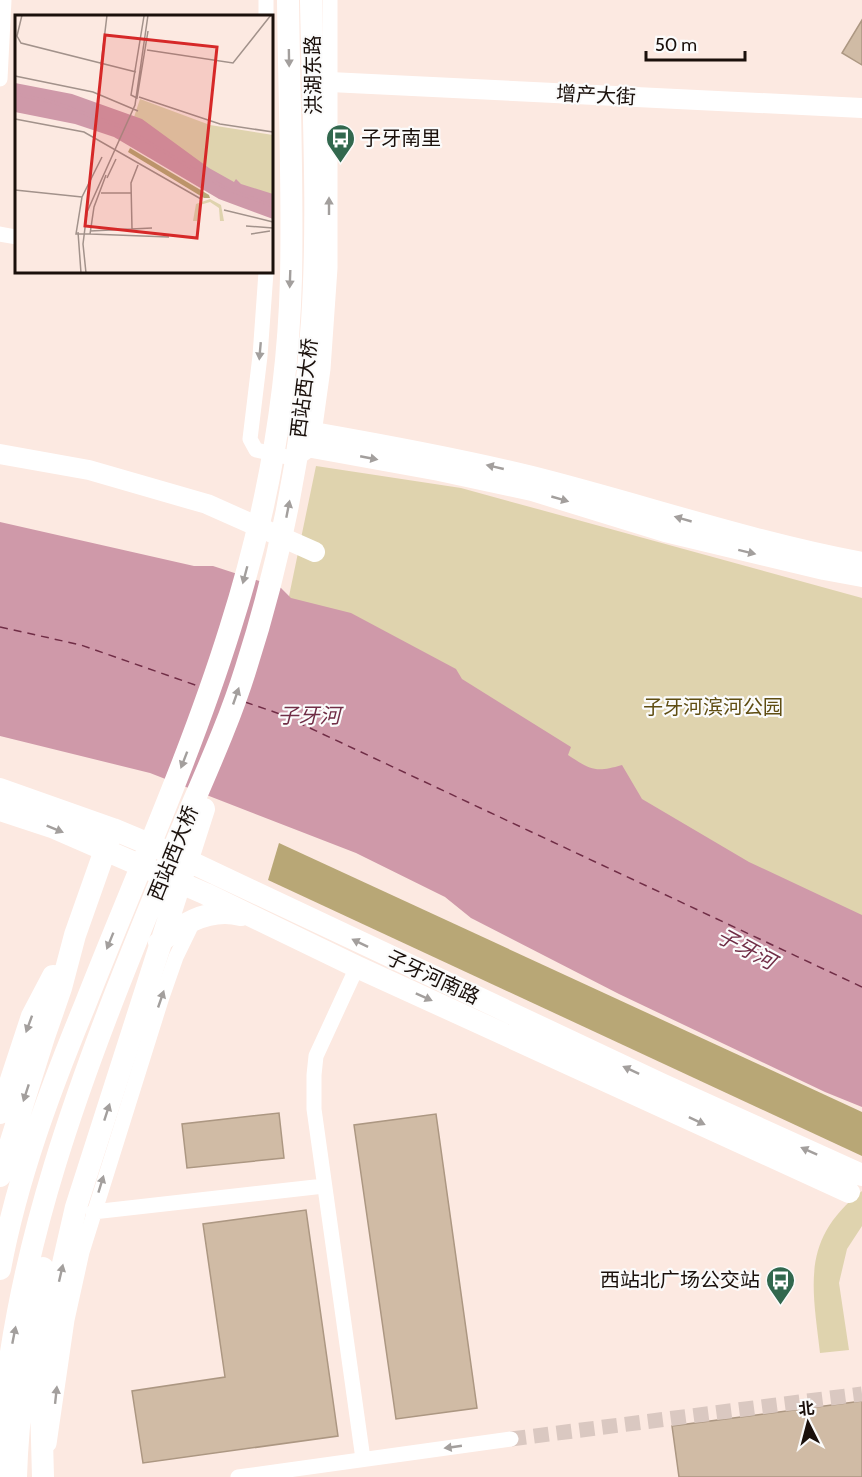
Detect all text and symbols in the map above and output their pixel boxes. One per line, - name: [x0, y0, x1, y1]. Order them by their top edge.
- inset map: [15, 15, 273, 273]
- scale bar: [646, 24, 745, 62]
- text: 50 m: [655, 34, 697, 56]
- street label: 洪湖东路: [300, 35, 326, 115]
- one-way arrow: [284, 49, 294, 68]
- street label: 增产大街: [555, 81, 637, 109]
- bus stop icon: 子牙南里: [324, 122, 356, 164]
- place label: 子牙南里: [361, 126, 441, 150]
- one-way arrow: [324, 196, 334, 215]
- one-way arrow: [286, 270, 295, 289]
- street label: 西站西大桥: [286, 337, 322, 439]
- one-way arrow: [255, 341, 265, 360]
- one-way arrow: [360, 454, 379, 463]
- one-way arrow: [485, 462, 504, 471]
- one-way arrow: [551, 495, 569, 505]
- one-way arrow: [284, 499, 293, 518]
- one-way arrow: [674, 514, 692, 523]
- one-way arrow: [739, 548, 757, 557]
- one-way arrow: [240, 566, 249, 584]
- one-way arrow: [232, 687, 242, 705]
- park label: 子牙河滨河公园: [643, 695, 783, 719]
- water label: 子牙河: [278, 703, 344, 728]
- one-way arrow: [179, 752, 189, 770]
- street label: 西站西大桥: [143, 802, 203, 904]
- one-way arrow: [46, 825, 64, 834]
- water label: 子牙河: [713, 923, 783, 976]
- one-way arrow: [105, 932, 115, 950]
- one-way arrow: [351, 938, 368, 947]
- street label: 子牙河南路: [383, 945, 483, 1009]
- one-way arrow: [157, 990, 166, 1008]
- one-way arrow: [415, 993, 433, 1002]
- one-way arrow: [24, 1016, 34, 1034]
- one-way arrow: [623, 1065, 640, 1074]
- one-way arrow: [21, 1084, 30, 1102]
- one-way arrow: [103, 1103, 112, 1121]
- one-way arrow: [688, 1117, 706, 1127]
- one-way arrow: [799, 1146, 817, 1156]
- one-way arrow: [97, 1175, 107, 1193]
- one-way arrow: [56, 1264, 66, 1282]
- bus stop icon: 西站北广场公交站: [765, 1264, 797, 1306]
- place label: 西站北广场公交站: [600, 1268, 760, 1292]
- one-way arrow: [10, 1326, 19, 1345]
- one-way arrow: [51, 1386, 61, 1405]
- north arrow: [778, 1393, 838, 1453]
- text: 北: [798, 1398, 815, 1419]
- one-way arrow: [444, 1442, 463, 1452]

